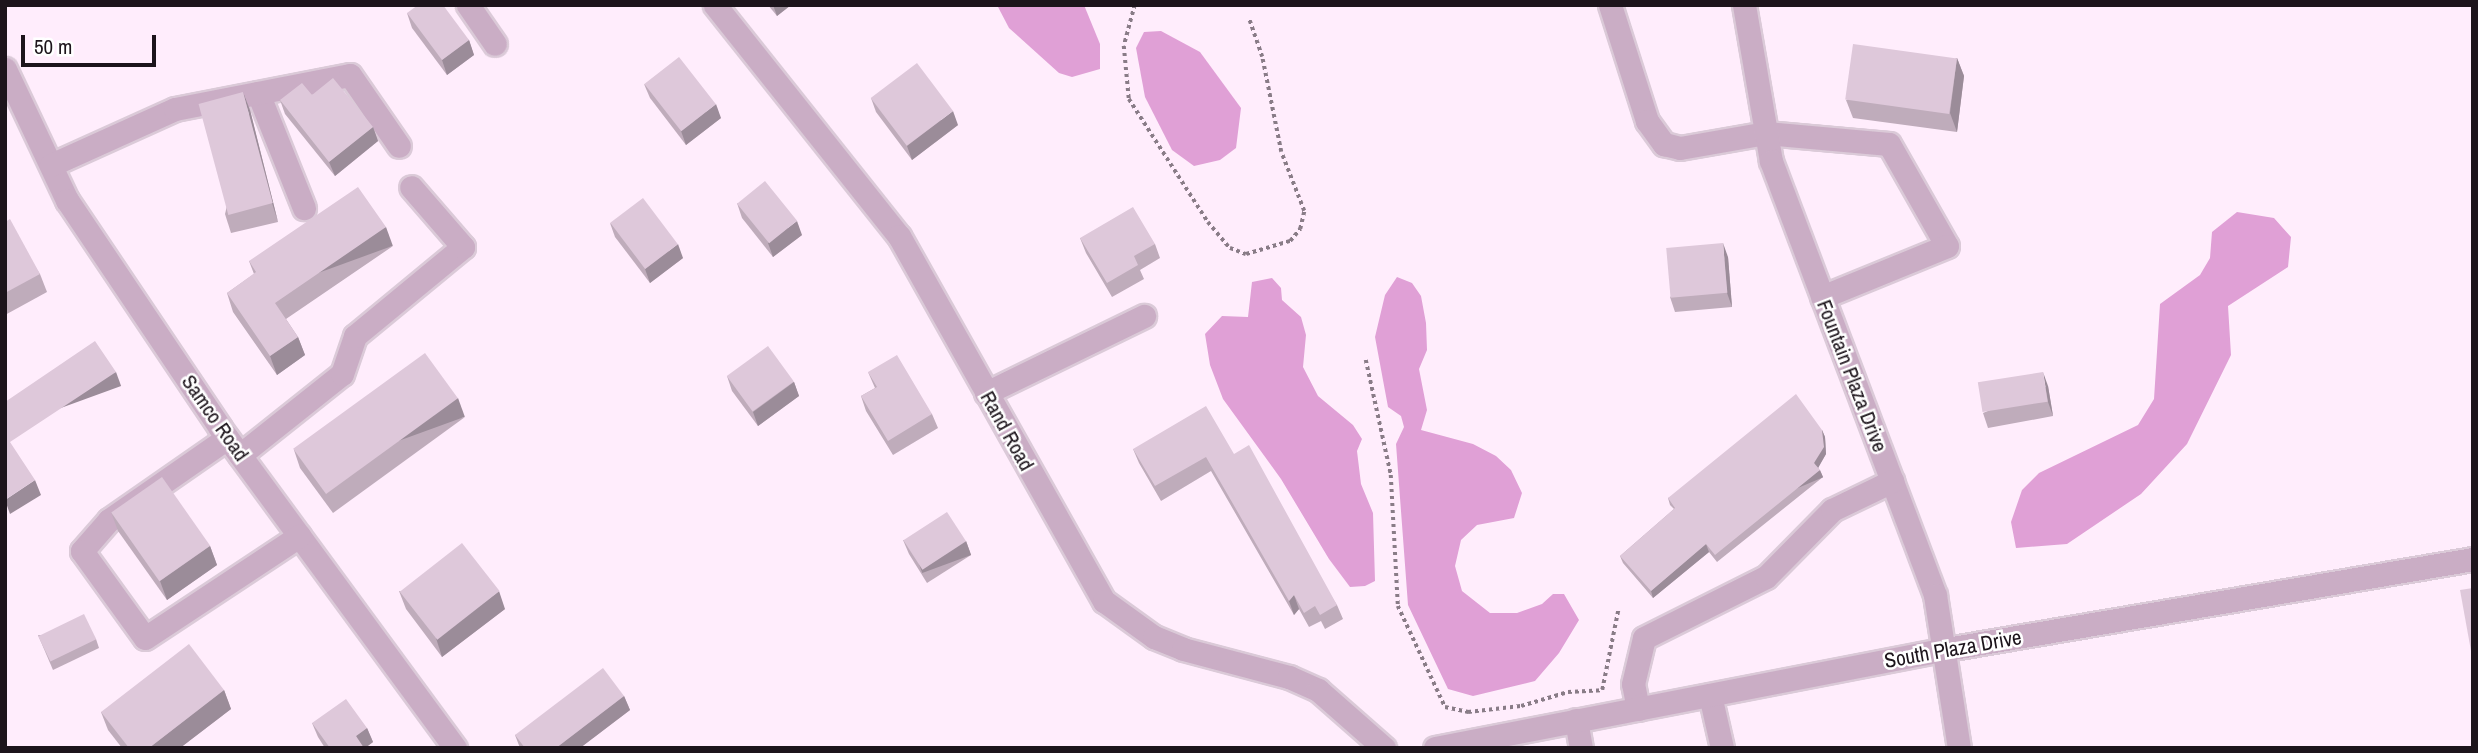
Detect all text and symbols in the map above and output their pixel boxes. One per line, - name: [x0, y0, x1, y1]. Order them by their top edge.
- scale bar: [24, 21, 159, 65]
- text: 50 m: [34, 32, 72, 61]
- street label: Fountain Plaza Drive: [1811, 296, 1893, 456]
- street label: Samco Road: [176, 370, 254, 466]
- street label: Rand Road: [975, 387, 1039, 475]
- street label: South Plaza Drive: [1882, 625, 2024, 673]

